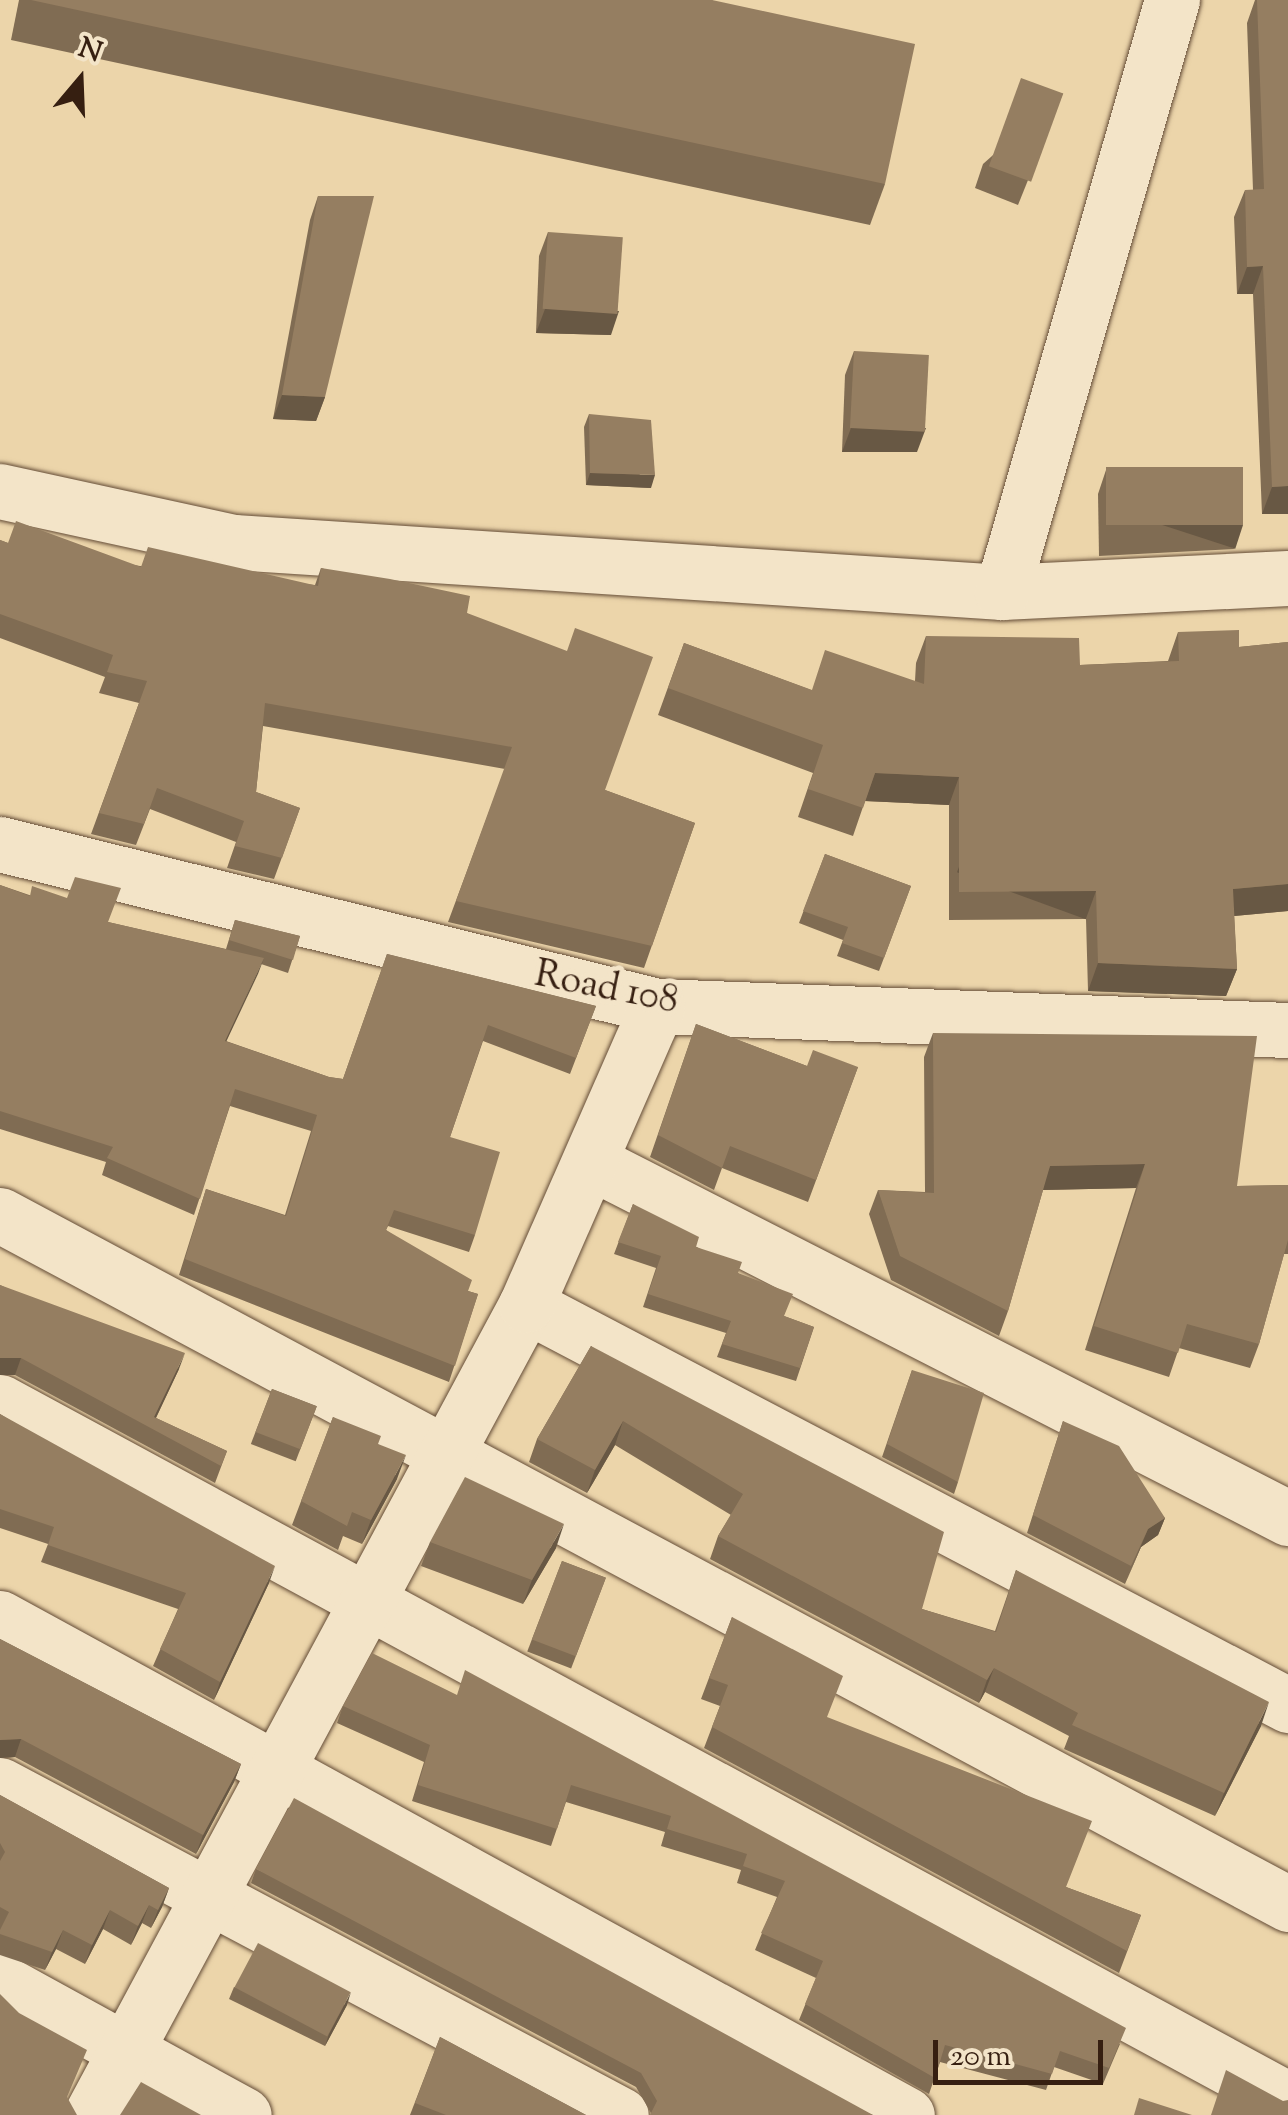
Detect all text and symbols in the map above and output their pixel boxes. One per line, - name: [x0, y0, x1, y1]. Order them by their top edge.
- text: N: [73, 29, 107, 74]
- north arrow: [30, 30, 130, 130]
- street label: Road 108: [530, 954, 682, 1026]
- scale bar: [938, 2020, 1108, 2082]
- text: 20 m: [950, 2036, 1011, 2079]

